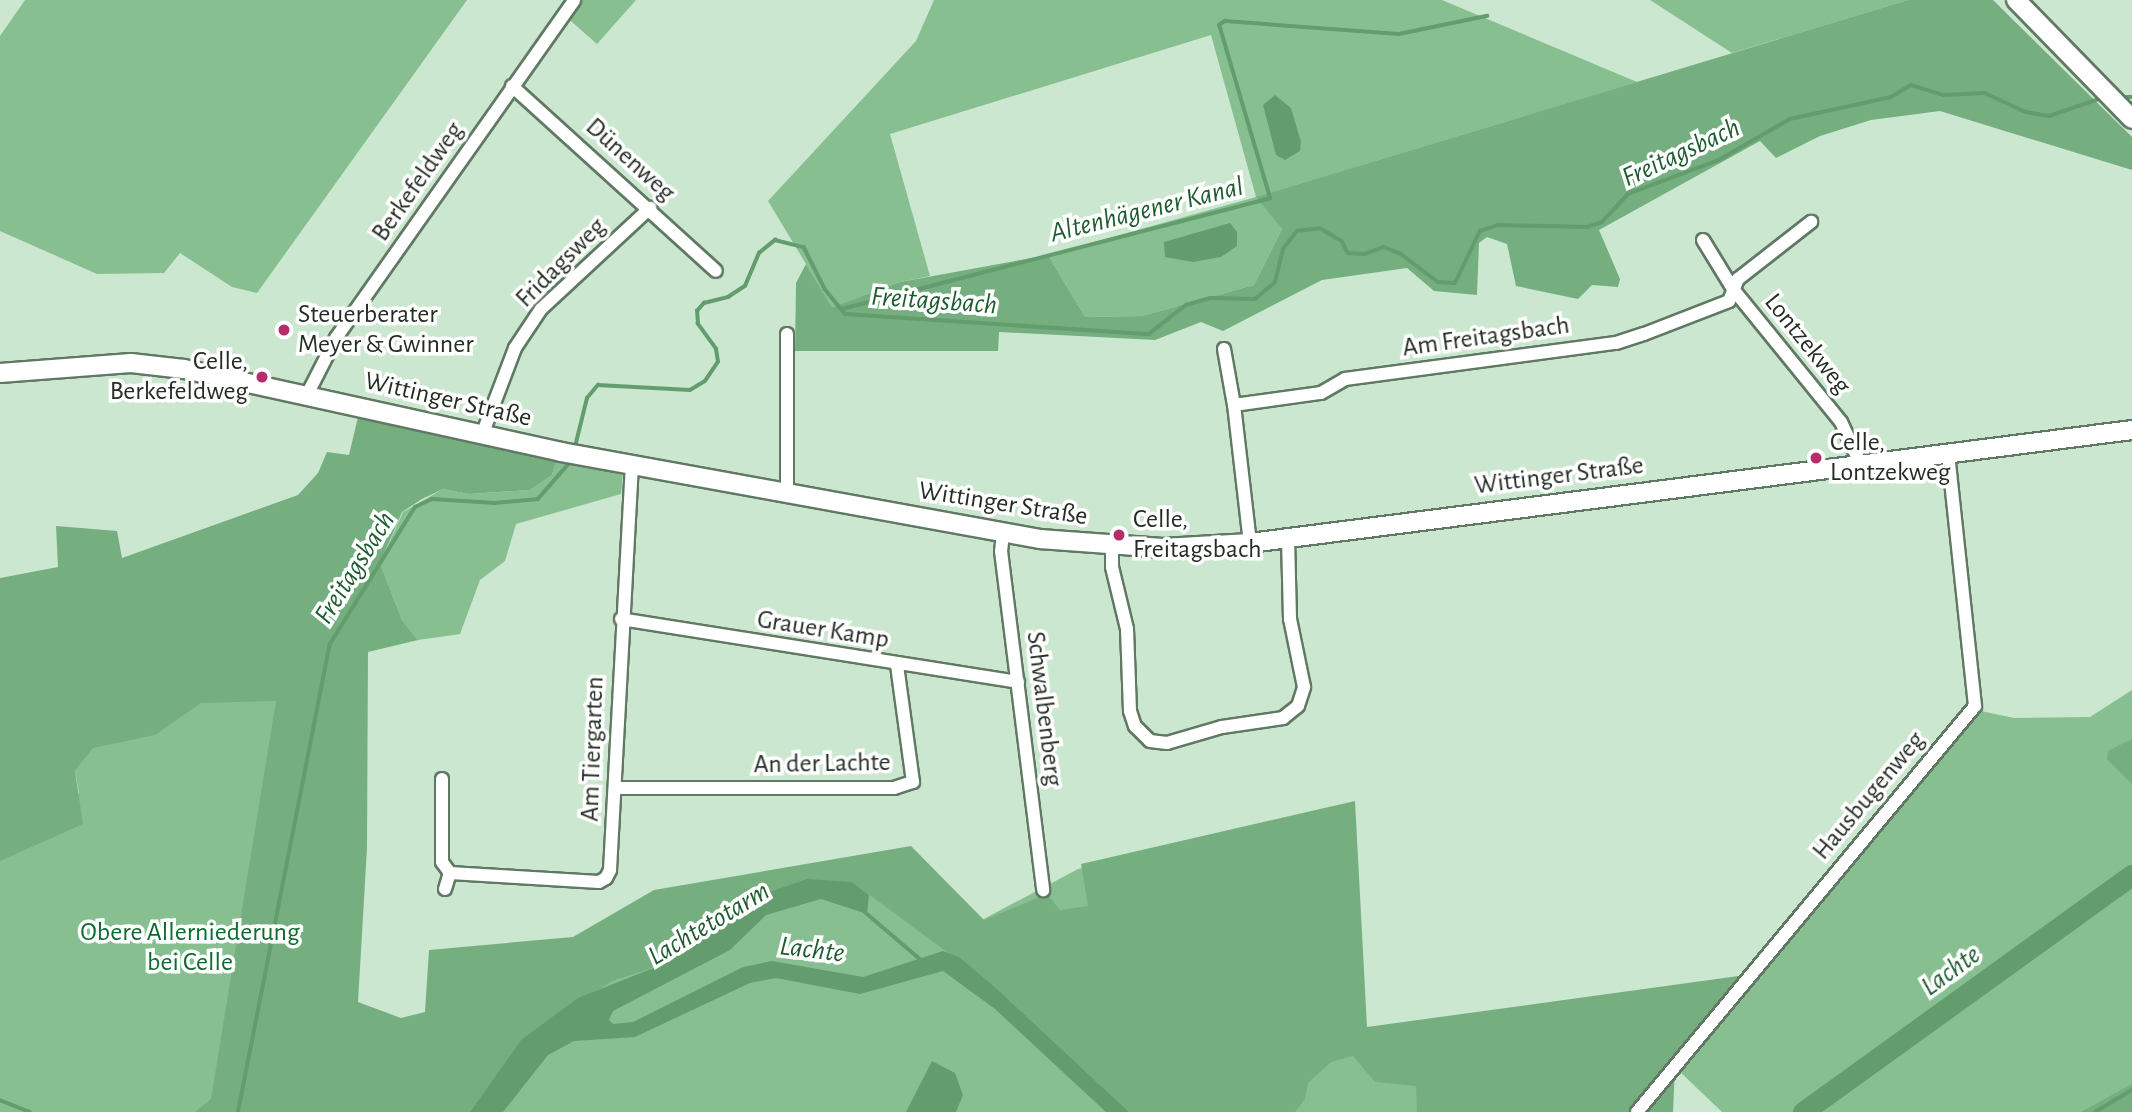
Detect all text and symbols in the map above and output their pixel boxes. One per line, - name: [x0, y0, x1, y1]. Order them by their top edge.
- water label: Freitagsbach: [1617, 111, 1745, 195]
- street label: Dünenweg: [579, 112, 681, 208]
- street label: Berkefeldweg: [366, 116, 470, 248]
- water label: Altenhägener Kanal: [1047, 170, 1247, 250]
- street label: Fridagsweg: [510, 212, 612, 314]
- water label: Freitagsbach: [870, 280, 998, 322]
- street label: Lontzekweg: [1757, 287, 1857, 401]
- place label: Steuerberater Meyer & Gwinner: [298, 299, 474, 360]
- street label: Am Freitagsbach: [1400, 310, 1572, 364]
- marker: Steuerberater Meyer & Gwinner: [276, 322, 292, 338]
- place label: Celle, Berkefeldweg: [110, 346, 248, 408]
- street label: Wittinger Straße: [362, 366, 534, 434]
- marker: Celle, Berkefeldweg: [254, 369, 270, 385]
- place label: Celle, Lontzekweg: [1830, 427, 1950, 488]
- street label: Wittinger Straße: [1473, 450, 1645, 502]
- marker: Celle, Lontzekweg: [1808, 450, 1824, 466]
- street label: Wittinger Straße: [916, 475, 1090, 533]
- place label: Celle, Freitagsbach: [1133, 504, 1261, 566]
- water label: Freitagsbach: [307, 506, 403, 630]
- marker: Celle, Freitagsbach: [1111, 527, 1127, 543]
- street label: Grauer Kamp: [755, 604, 891, 656]
- street label: Schwalbenberg: [1019, 630, 1069, 788]
- street label: Am Tiergarten: [575, 676, 611, 822]
- street label: Hausbugenweg: [1806, 725, 1932, 867]
- street label: An der Lachte: [753, 747, 891, 781]
- water label: Lachtetotarm: [642, 875, 776, 973]
- park label: Obere Allerniederung bei Celle: [80, 917, 300, 978]
- water label: Lachte: [778, 929, 846, 971]
- water label: Lachte: [1915, 938, 1987, 1004]

